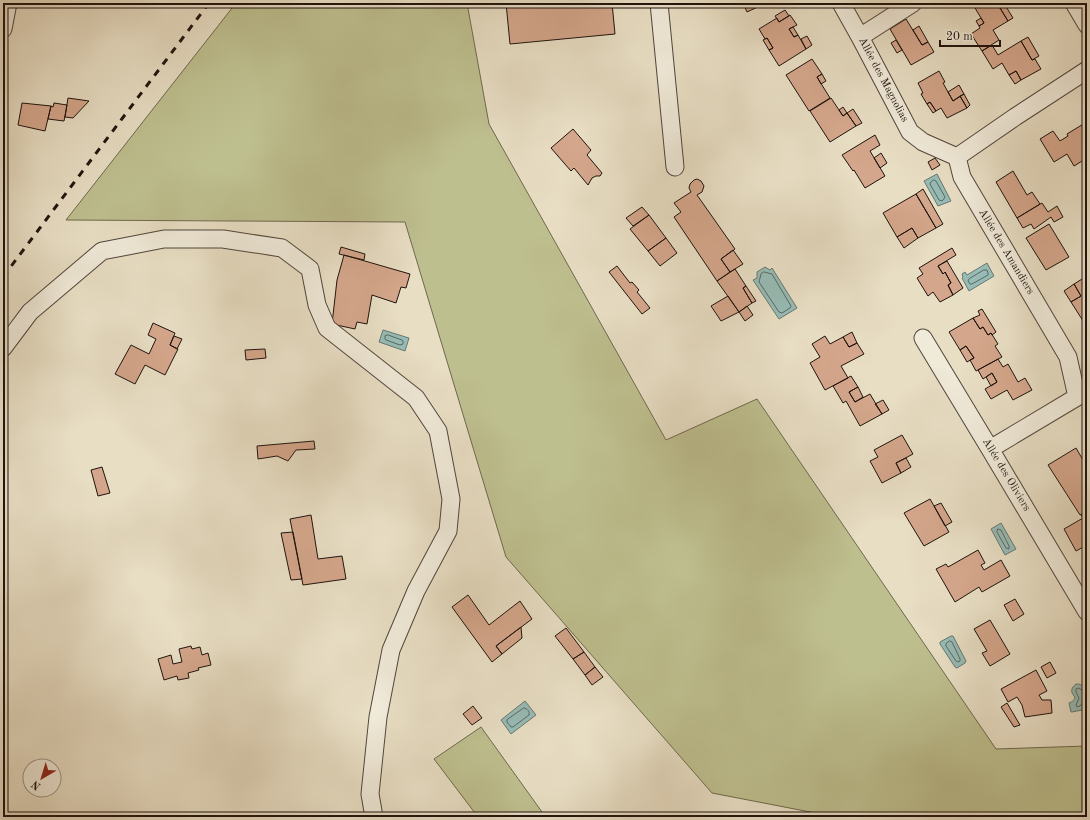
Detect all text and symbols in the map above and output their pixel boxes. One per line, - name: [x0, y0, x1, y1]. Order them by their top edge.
- scale bar: [940, 22, 1000, 48]
- text: 20 m: [946, 31, 973, 43]
- street label: Allée des Magnolias: [856, 36, 910, 124]
- street label: Allée des Amandiers: [976, 207, 1036, 297]
- street label: Allée des Oliviers: [980, 437, 1032, 514]
- north arrow: [22, 758, 62, 798]
- text: N: [30, 777, 43, 792]

